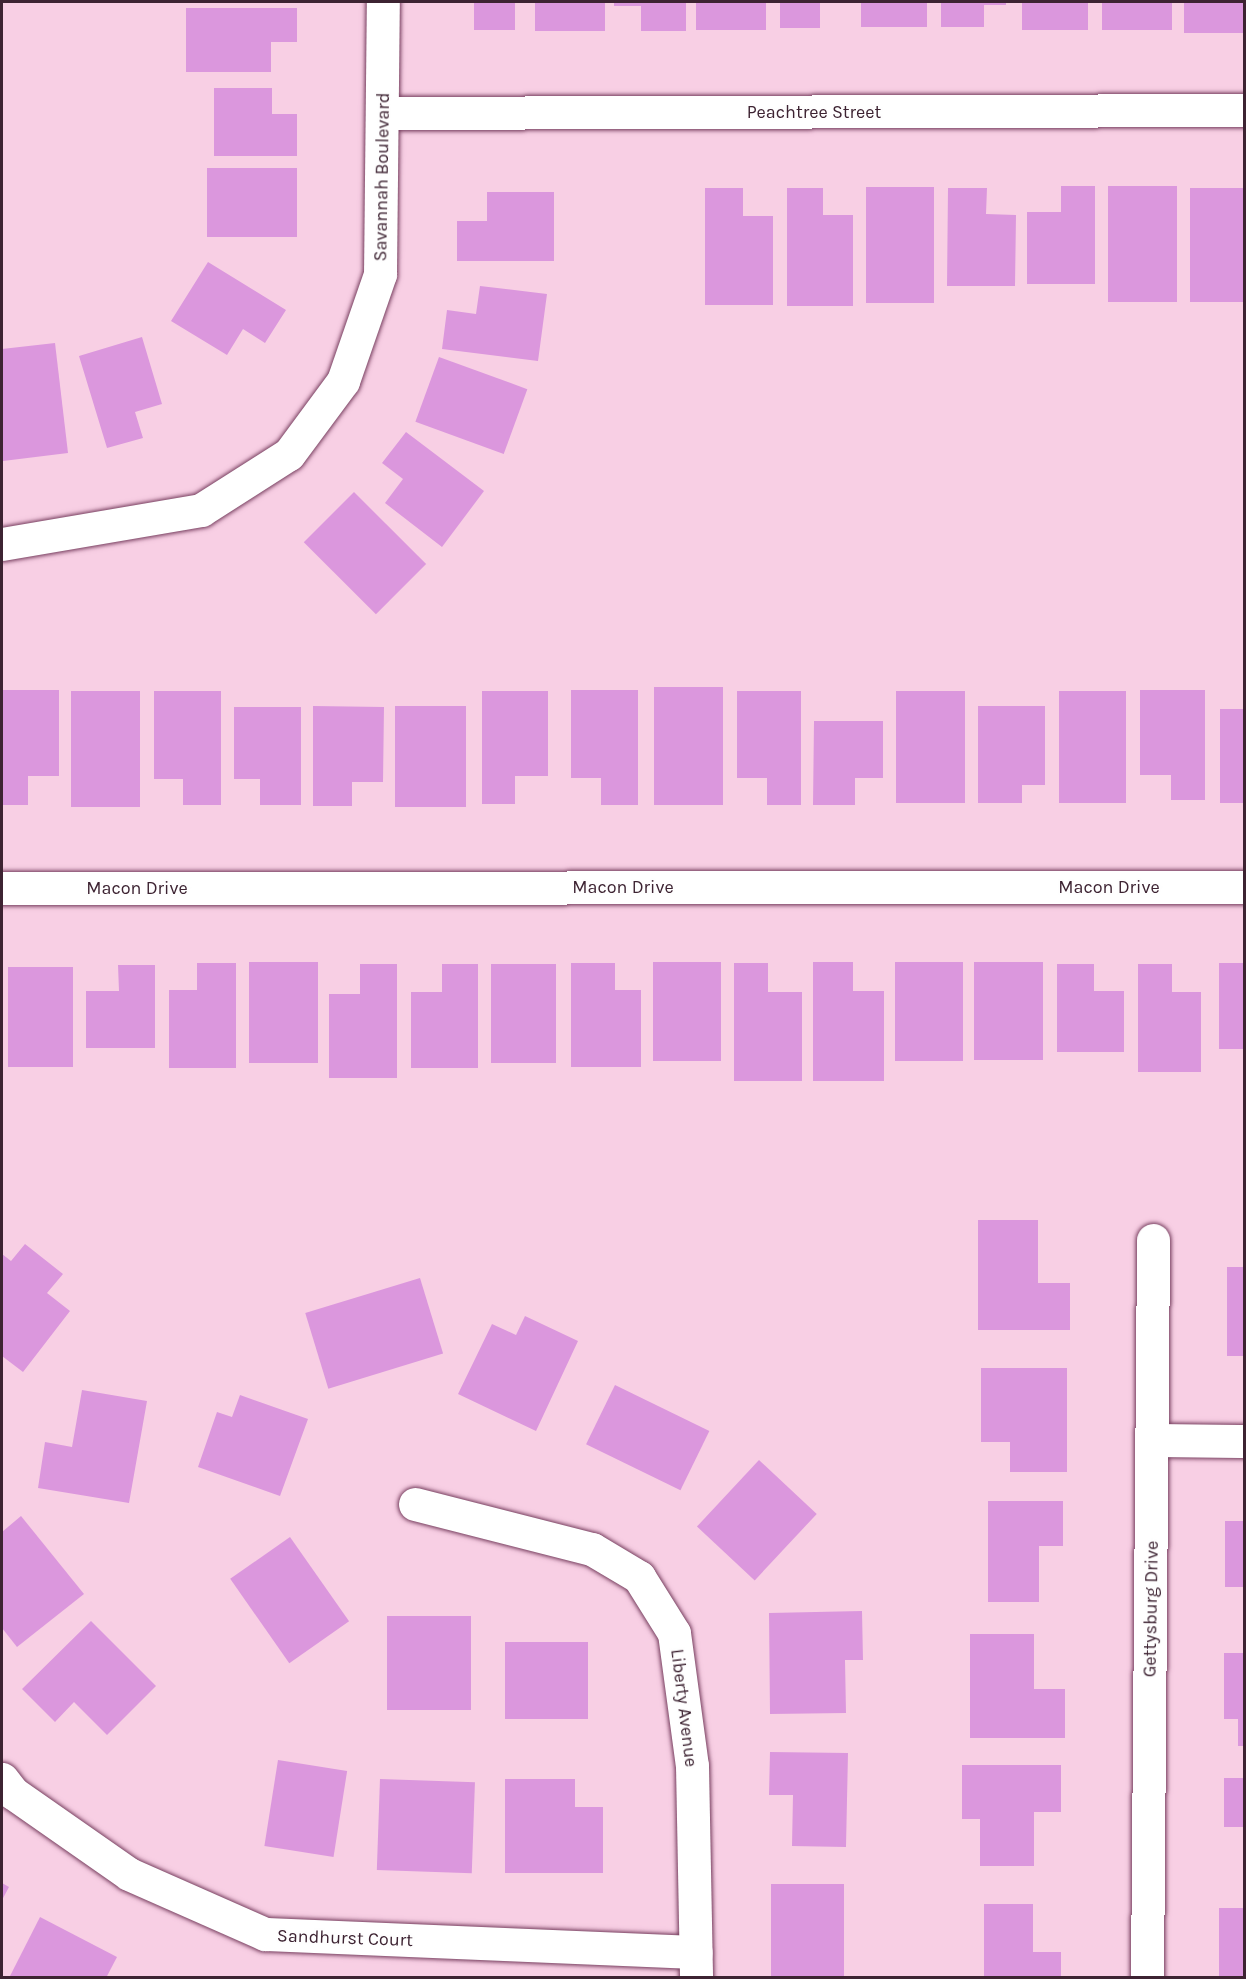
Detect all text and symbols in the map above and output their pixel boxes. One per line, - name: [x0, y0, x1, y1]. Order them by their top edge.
- street label: Savannah Boulevard: [370, 92, 394, 262]
- street label: Peachtree Street: [747, 101, 881, 123]
- street label: Macon Drive: [572, 876, 674, 898]
- street label: Macon Drive: [1058, 876, 1160, 898]
- street label: Macon Drive: [86, 877, 188, 899]
- street label: Gettysburg Drive: [1139, 1541, 1163, 1677]
- street label: Liberty Avenue: [666, 1648, 702, 1768]
- street label: Sandhurst Court: [277, 1925, 413, 1951]

